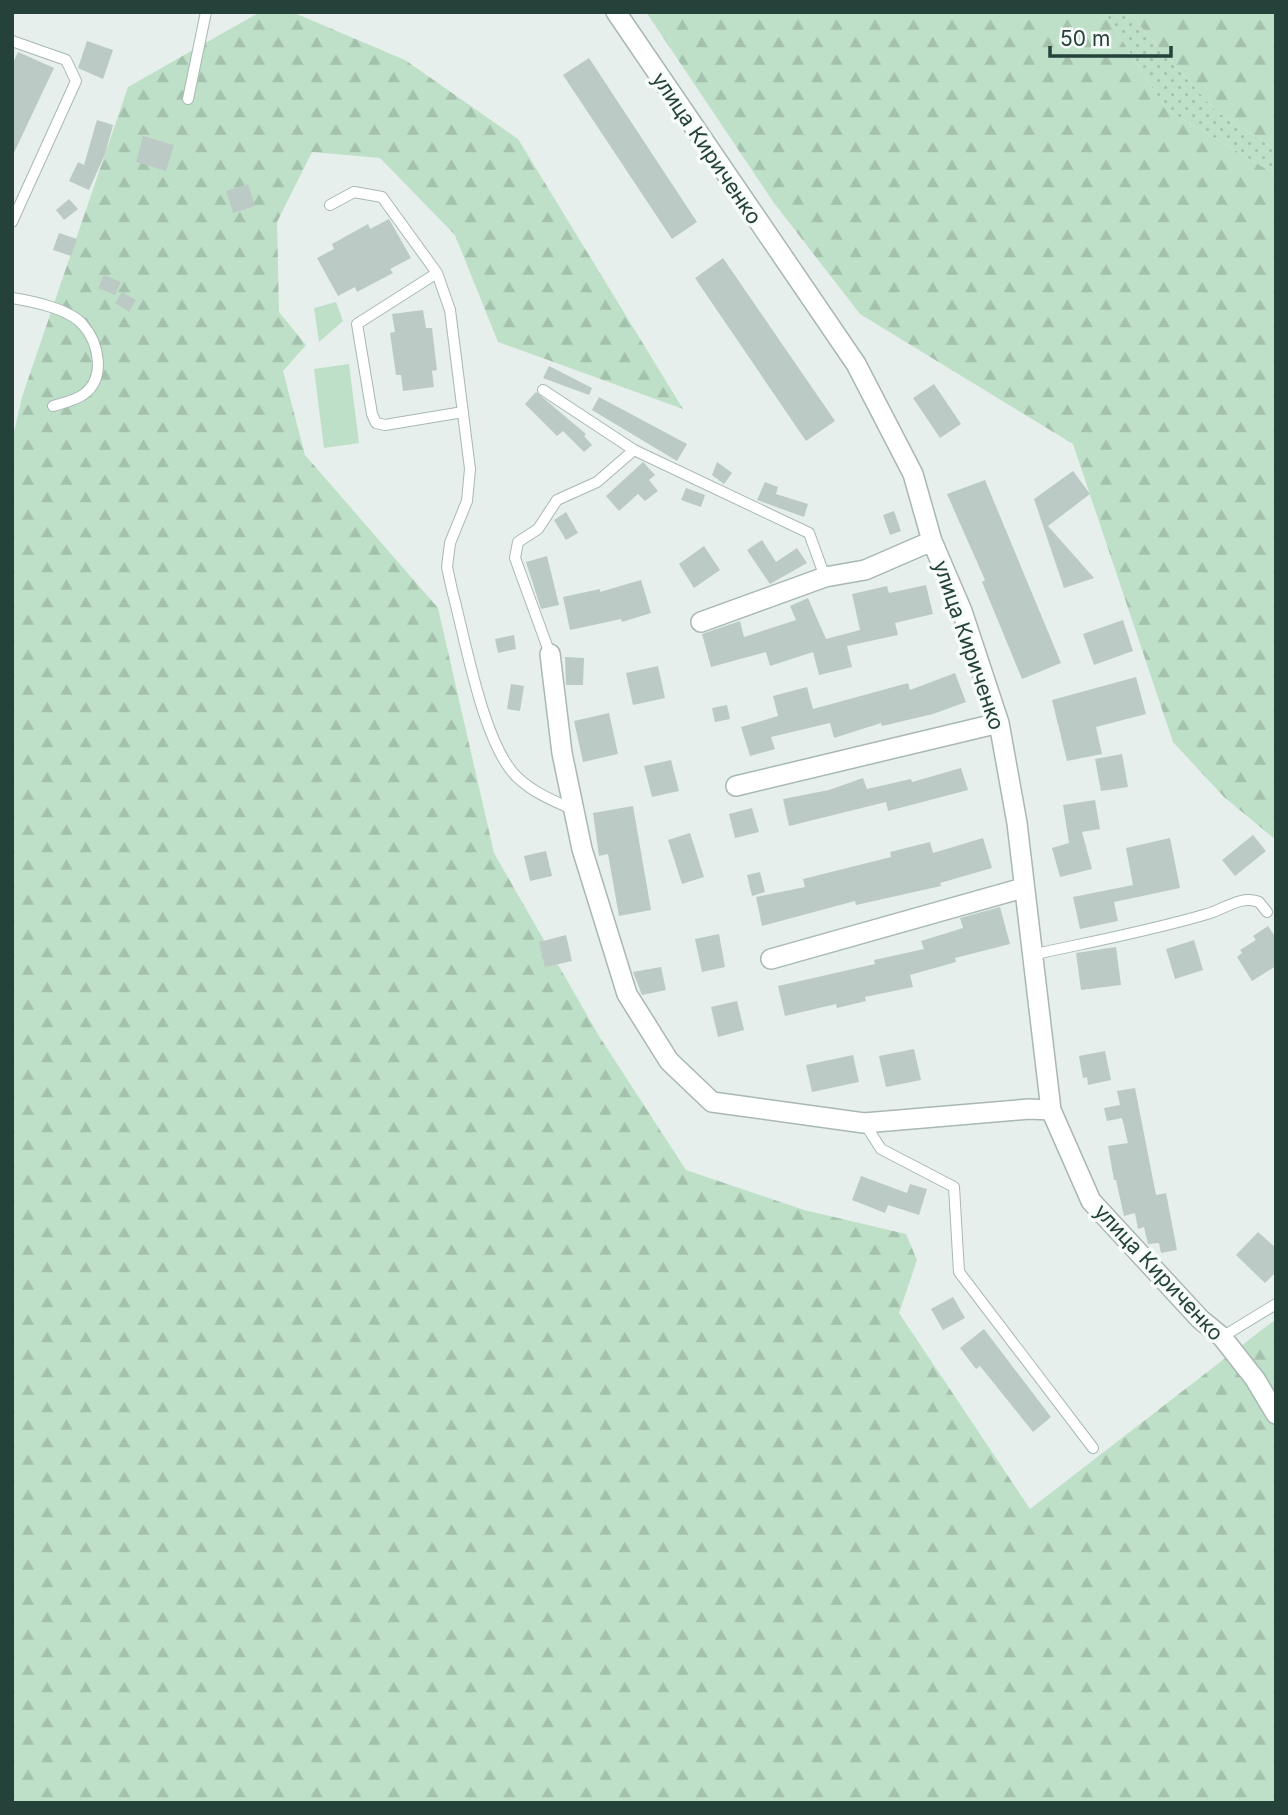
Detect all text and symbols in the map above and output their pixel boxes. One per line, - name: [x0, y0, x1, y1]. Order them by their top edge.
- scale bar: [1050, 14, 1171, 58]
- text: 50 m: [1060, 26, 1110, 51]
- street label: улица Кириченко: [647, 67, 767, 229]
- street label: улица Кириченко: [928, 557, 1010, 733]
- street label: улица Кириченко: [1089, 1198, 1229, 1346]

